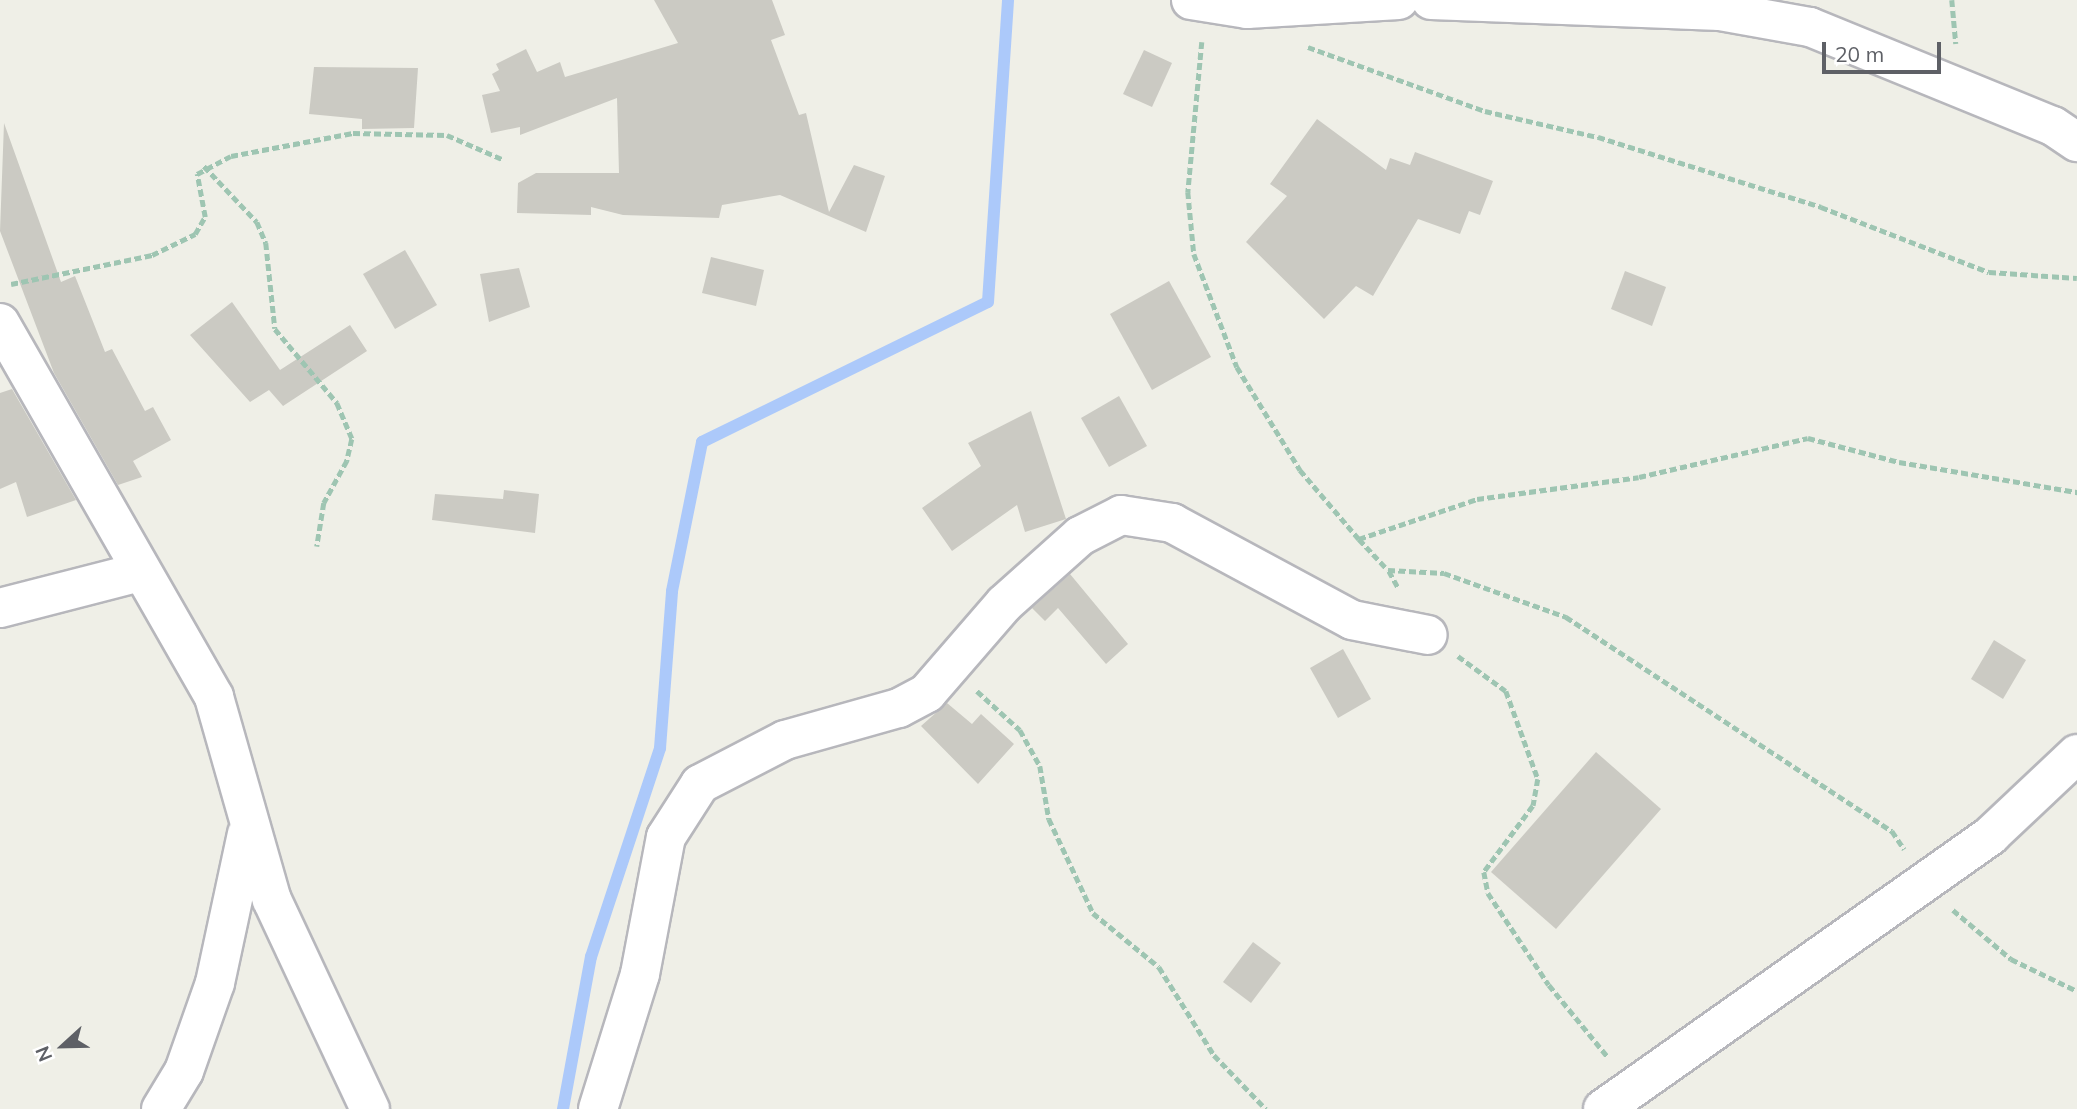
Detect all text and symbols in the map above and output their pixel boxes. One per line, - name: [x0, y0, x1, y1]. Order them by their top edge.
- scale bar: [1825, 28, 1944, 72]
- text: 20 m: [1835, 41, 1884, 67]
- north arrow: [28, 1011, 98, 1081]
- text: N: [30, 1043, 57, 1065]

